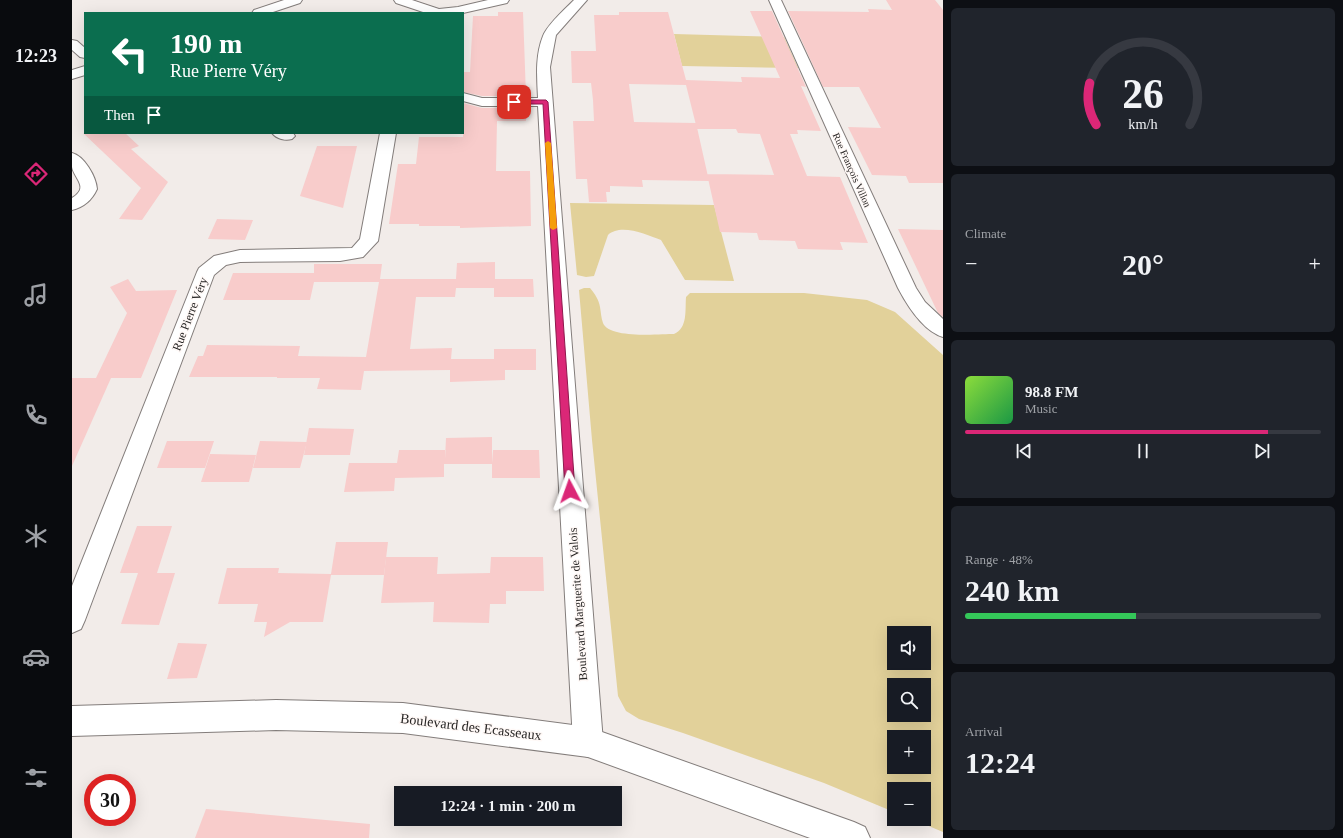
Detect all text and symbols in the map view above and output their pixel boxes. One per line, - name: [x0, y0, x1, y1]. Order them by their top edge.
- icon: left: [104, 28, 156, 80]
- text: 190 m: [170, 28, 242, 59]
- text: 12:23: [15, 46, 57, 66]
- text: Rue Pierre Véry: [170, 61, 287, 81]
- text: 26: [1122, 71, 1164, 117]
- pin: [497, 85, 531, 119]
- icon: arrive: [503, 91, 525, 113]
- icon: arrive: [143, 104, 165, 126]
- text: Then: [104, 107, 135, 123]
- text: km/h: [1128, 116, 1158, 132]
- street label: Rue François Villon: [831, 131, 873, 209]
- icon: directions: [22, 160, 50, 188]
- text: Climate: [965, 226, 1006, 241]
- text: 20°: [1122, 248, 1164, 281]
- text: −: [965, 251, 977, 276]
- text: +: [1309, 251, 1321, 276]
- street label: Rue Pierre Véry: [170, 275, 210, 353]
- icon: music: [22, 281, 50, 309]
- text: 98.8 FM: [1025, 384, 1078, 400]
- icon: phone: [22, 401, 50, 429]
- text: Music: [1025, 401, 1058, 416]
- icon: previous: [1013, 440, 1035, 462]
- icon: pause: [1132, 440, 1154, 462]
- icon: next: [1251, 440, 1273, 462]
- position arrow: [549, 470, 591, 512]
- icon: climate: [22, 522, 50, 550]
- street label: Boulevard Marguerite de Valois: [566, 527, 590, 681]
- text: Range · 48%: [965, 552, 1033, 567]
- text: 240 km: [965, 574, 1059, 607]
- map controls: [887, 626, 931, 826]
- button: sound: [887, 626, 931, 670]
- icon: car: [22, 643, 50, 671]
- button: search: [887, 678, 931, 722]
- street label: Boulevard des Ecasseaux: [399, 711, 543, 743]
- text: Arrival: [965, 724, 1003, 739]
- button: +: [887, 730, 931, 774]
- text: 12:24: [965, 746, 1035, 779]
- icon: filters: [22, 764, 50, 792]
- speed limit sign: 30: [84, 774, 136, 826]
- button: −: [887, 782, 931, 826]
- text: 12:24 · 1 min · 200 m: [441, 798, 576, 814]

